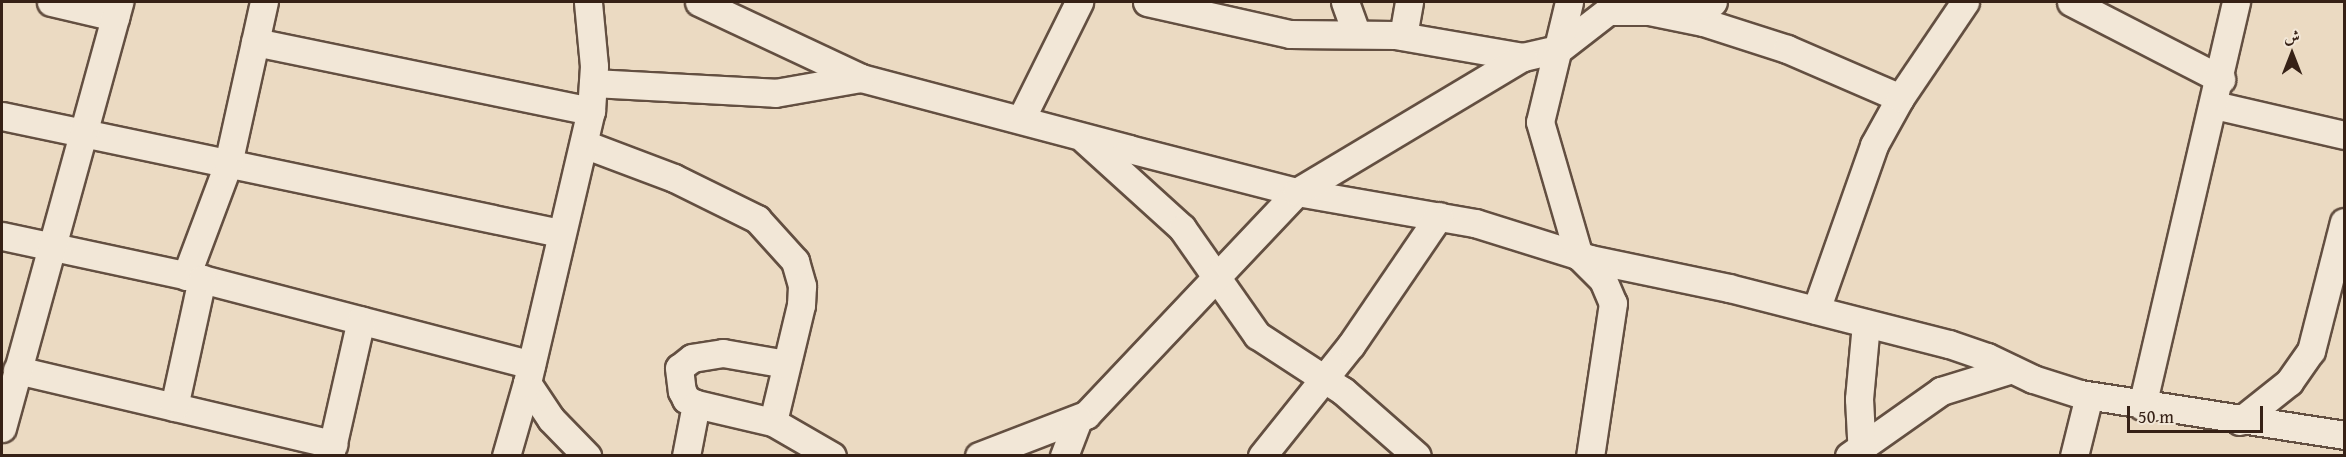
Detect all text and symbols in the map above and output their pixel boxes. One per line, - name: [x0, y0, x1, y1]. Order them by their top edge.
- north arrow: [2262, 24, 2322, 84]
- text: ش: [2284, 24, 2300, 48]
- scale bar: [2130, 394, 2266, 432]
- text: 50 m: [2138, 403, 2174, 430]

